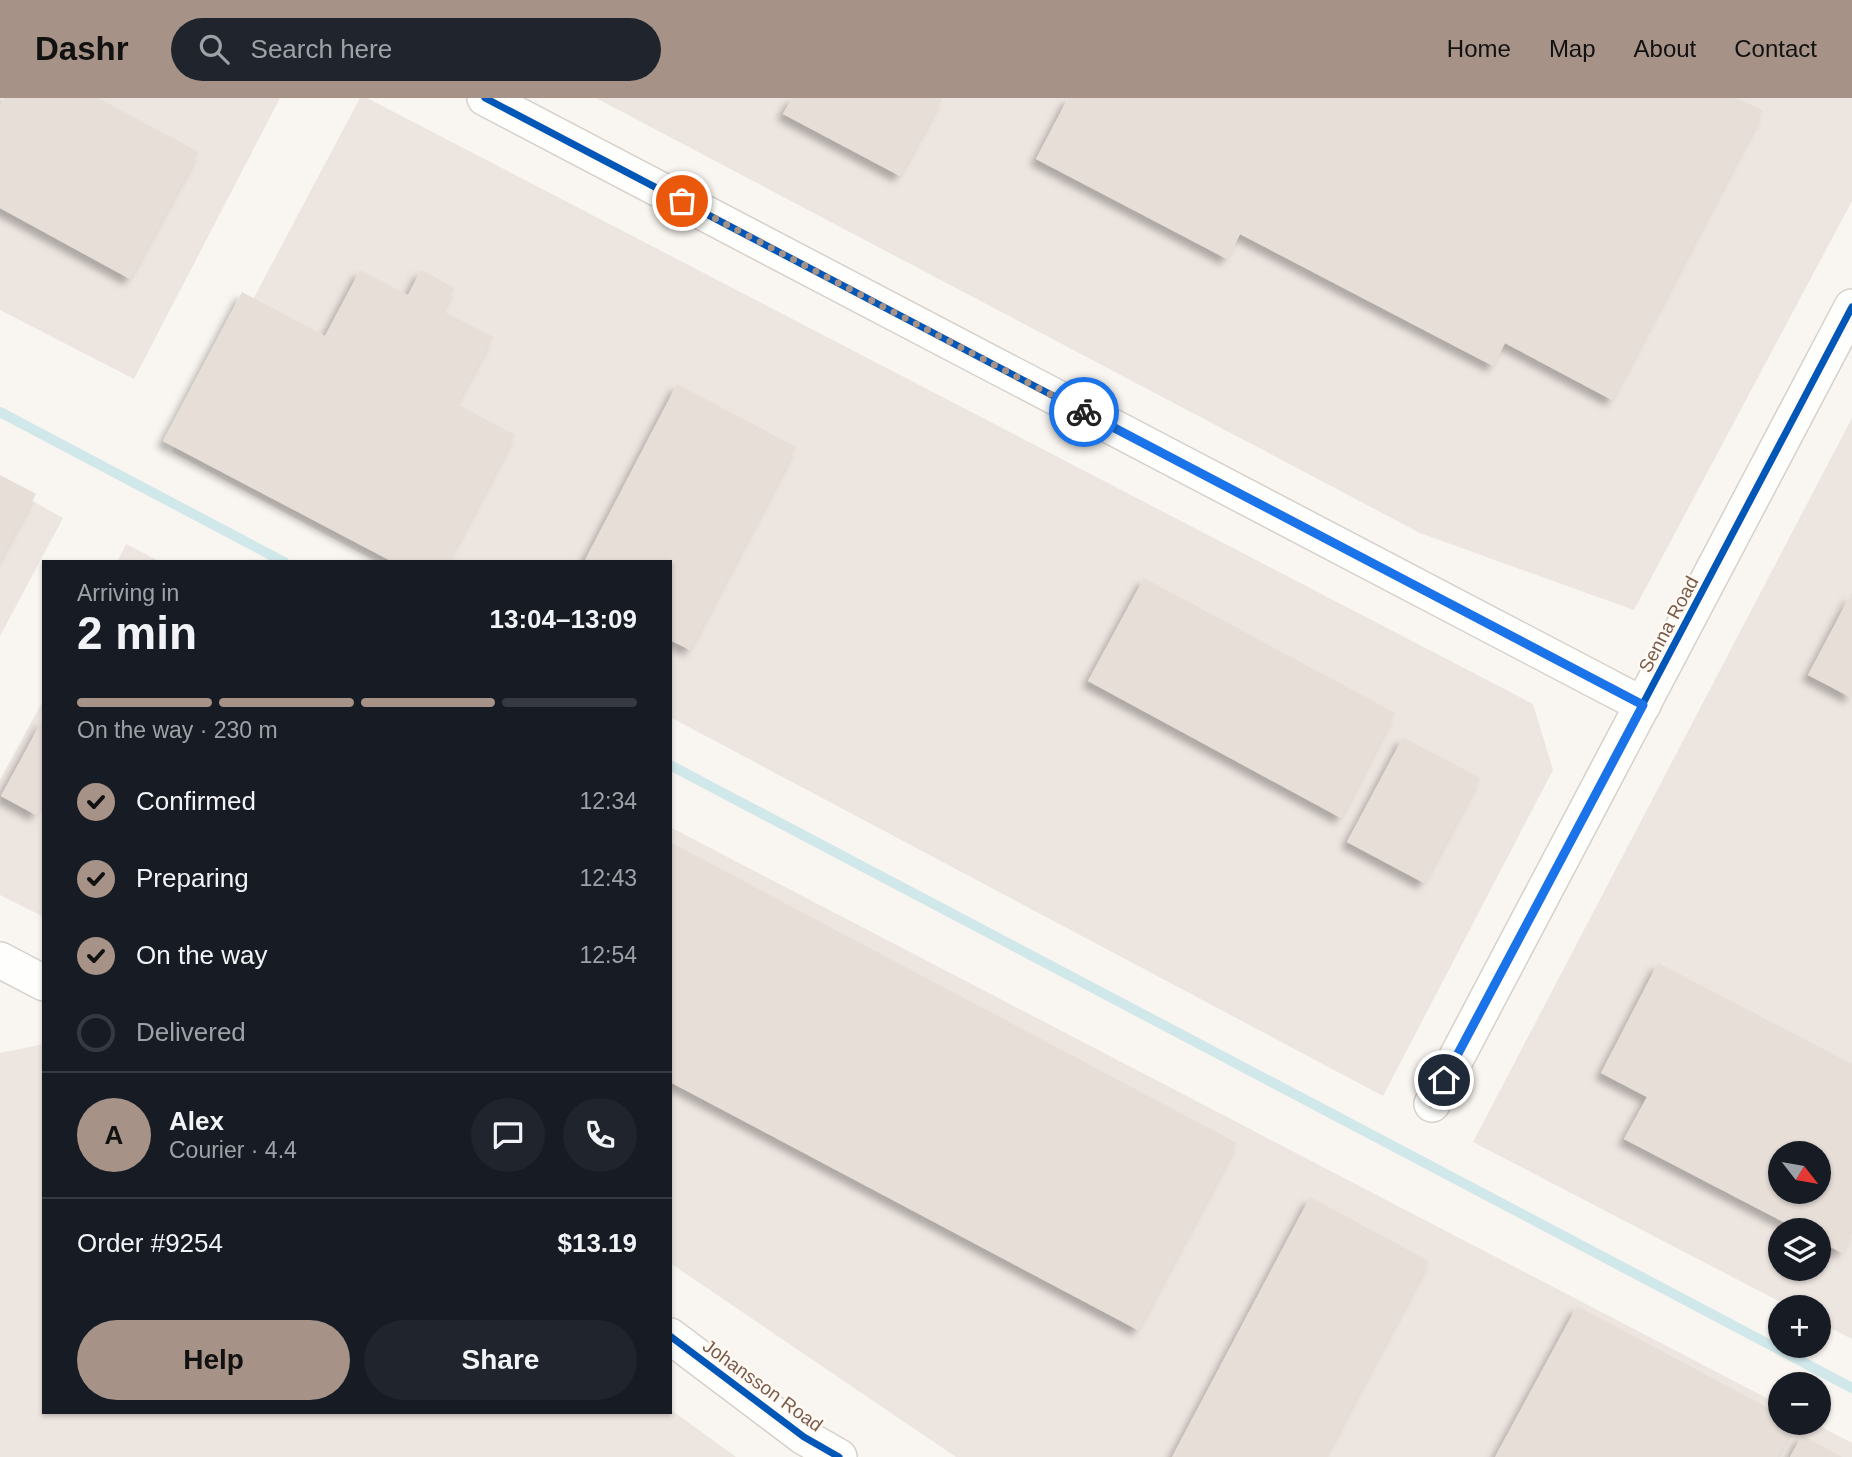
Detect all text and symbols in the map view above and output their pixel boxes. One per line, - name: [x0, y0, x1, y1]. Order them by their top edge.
- search box: [171, 18, 661, 81]
- text: Dashr: [35, 30, 129, 67]
- icon: search: [195, 30, 233, 68]
- text: Search here: [251, 34, 392, 64]
- text: Home: [1447, 35, 1511, 62]
- text: Map: [1549, 35, 1596, 62]
- text: About: [1634, 35, 1696, 62]
- text: Contact: [1734, 35, 1817, 62]
- pin: [652, 171, 712, 231]
- icon: bag: [663, 182, 701, 220]
- courier: [1049, 377, 1119, 447]
- icon: bike: [1065, 393, 1103, 431]
- street label: Senna Road: [1634, 573, 1703, 676]
- text: Arriving in: [77, 580, 179, 606]
- text: 13:04–13:09: [490, 604, 637, 634]
- text: 2 min: [77, 607, 197, 659]
- text: On the way · 230 m: [77, 717, 278, 743]
- icon: check: [77, 783, 115, 821]
- text: Confirmed: [136, 786, 256, 816]
- text: 12:34: [579, 788, 637, 814]
- icon: check: [77, 860, 115, 898]
- text: Preparing: [136, 863, 249, 893]
- text: 12:43: [579, 865, 637, 891]
- icon: check: [77, 937, 115, 975]
- text: On the way: [136, 940, 268, 970]
- text: 12:54: [579, 942, 637, 968]
- text: Delivered: [136, 1017, 246, 1047]
- pin: [1414, 1050, 1474, 1110]
- icon: home: [1425, 1061, 1463, 1099]
- button: chat: [471, 1098, 545, 1172]
- button: phone: [563, 1098, 637, 1172]
- text: Alex: [169, 1106, 224, 1136]
- text: A: [105, 1120, 123, 1150]
- text: Courier · 4.4: [169, 1137, 297, 1163]
- north arrow: [1768, 1141, 1830, 1204]
- map controls: [1768, 1141, 1831, 1435]
- button: layers: [1768, 1218, 1831, 1281]
- text: Order #9254: [77, 1228, 223, 1258]
- text: $13.19: [557, 1228, 637, 1258]
- button: +: [1768, 1295, 1831, 1358]
- button: Help: [77, 1320, 350, 1400]
- button: Share: [364, 1320, 637, 1400]
- street label: Johansson Road: [699, 1335, 827, 1436]
- button: −: [1768, 1372, 1831, 1435]

